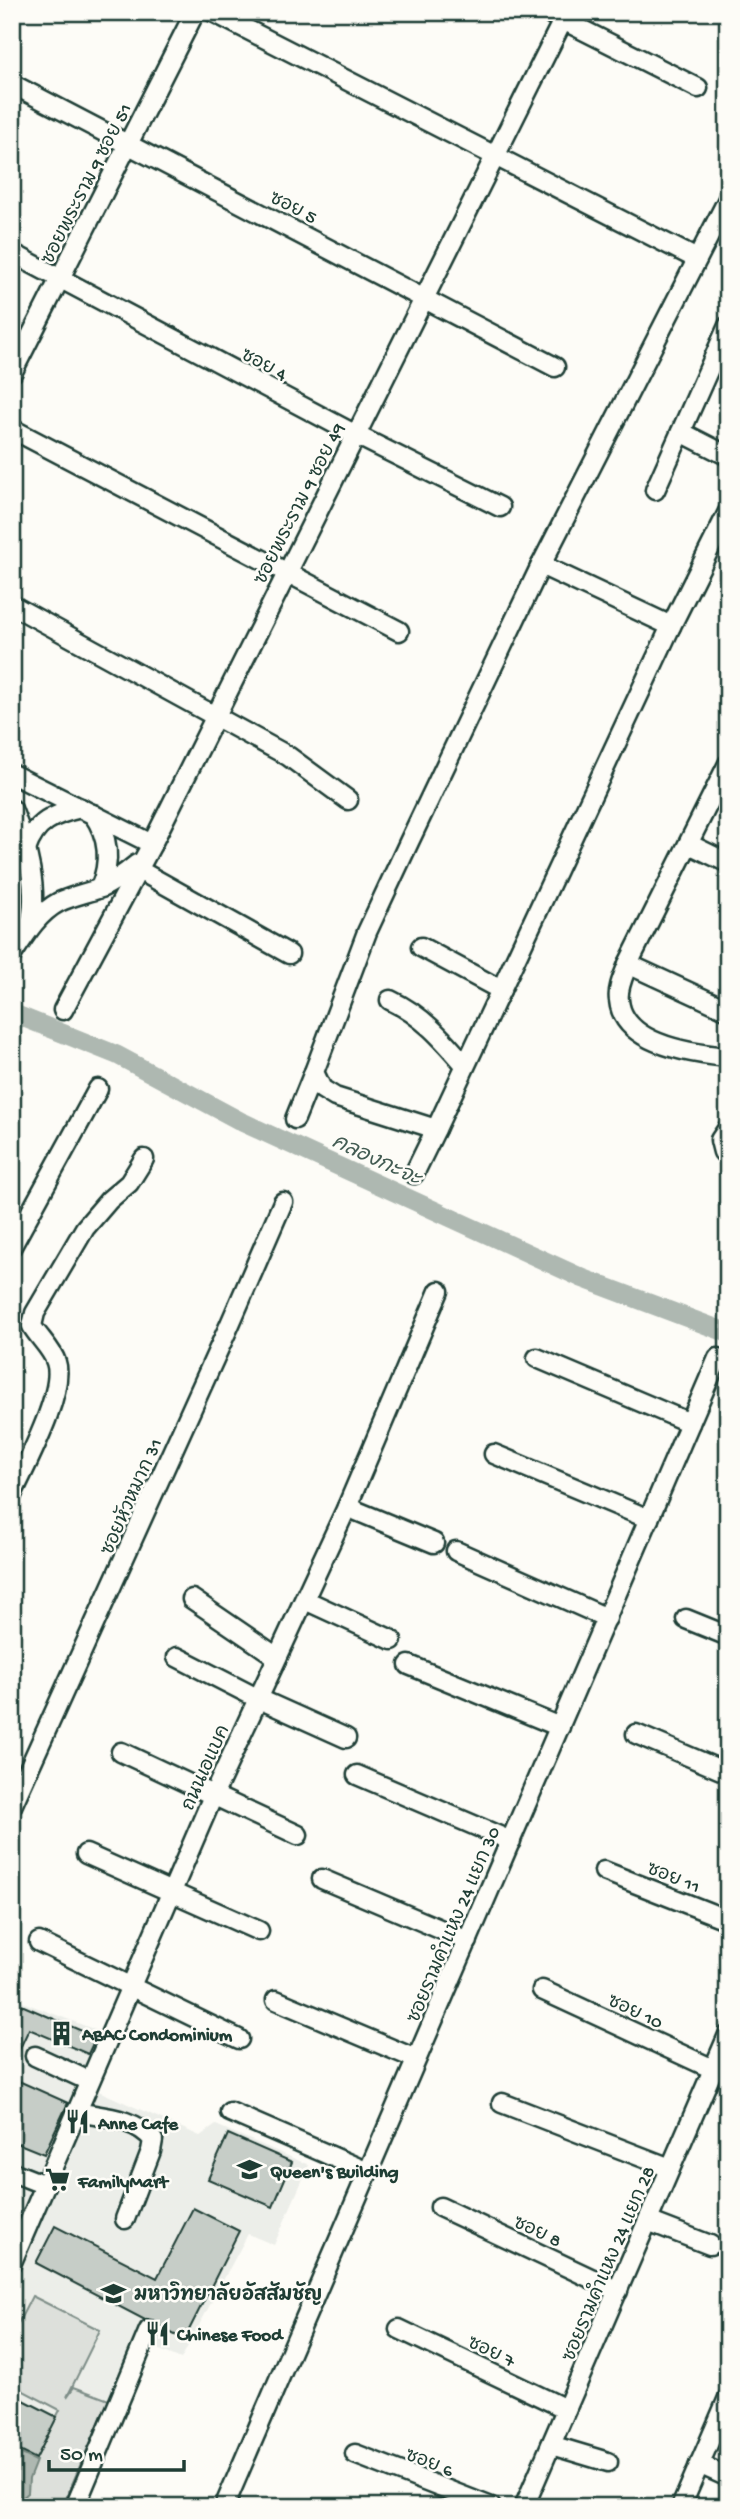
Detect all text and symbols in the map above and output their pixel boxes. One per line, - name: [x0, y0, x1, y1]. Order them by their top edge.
- street label: ซอยพระราม 9 ซอย 51: [38, 100, 139, 269]
- street label: ซอย 5: [265, 188, 320, 231]
- street label: ซอย 4: [236, 344, 290, 388]
- street label: ซอยพระราม 9 ซอย 49: [250, 420, 352, 589]
- water label: คลองกะจะ: [327, 1131, 426, 1195]
- street label: ซอยหัวหมาก 31: [95, 1435, 169, 1559]
- street label: ถนนเอแบค: [178, 1722, 236, 1815]
- street label: ซอยรามคำแหง 24 แยก 30: [401, 1822, 507, 2027]
- street label: ซอย 11: [643, 1858, 703, 1900]
- street label: ซอย 10: [603, 1990, 666, 2036]
- building icon: ABAC Condominium: [48, 2019, 76, 2047]
- place label: ABAC Condominium: [81, 2025, 233, 2048]
- restaurant icon: Anne Cafe: [64, 2108, 92, 2136]
- place label: Anne Cafe: [97, 2114, 179, 2137]
- school or university icon: Queen's Building: [236, 2156, 264, 2184]
- place label: Queen's Building: [270, 2162, 399, 2185]
- street label: ซอยรามคำแหง 24 แยก 28: [556, 2162, 662, 2366]
- supermarket icon: FamilyMart: [44, 2166, 72, 2194]
- place label: FamilyMart: [77, 2172, 170, 2195]
- street label: ซอย 8: [509, 2212, 564, 2254]
- school or university icon: มหาวิทยาลัยอัสสัมชัญ: [100, 2279, 128, 2307]
- place label: มหาวิทยาลัยอัสสัมชัญ: [134, 2281, 322, 2308]
- restaurant icon: Chinese Food: [143, 2319, 171, 2347]
- place label: Chinese Food: [176, 2325, 284, 2348]
- street label: ซอย 7: [463, 2332, 519, 2375]
- scale bar: [49, 2428, 184, 2472]
- text: 50 m: [60, 2444, 103, 2469]
- street label: ซอย 6: [401, 2445, 456, 2484]

